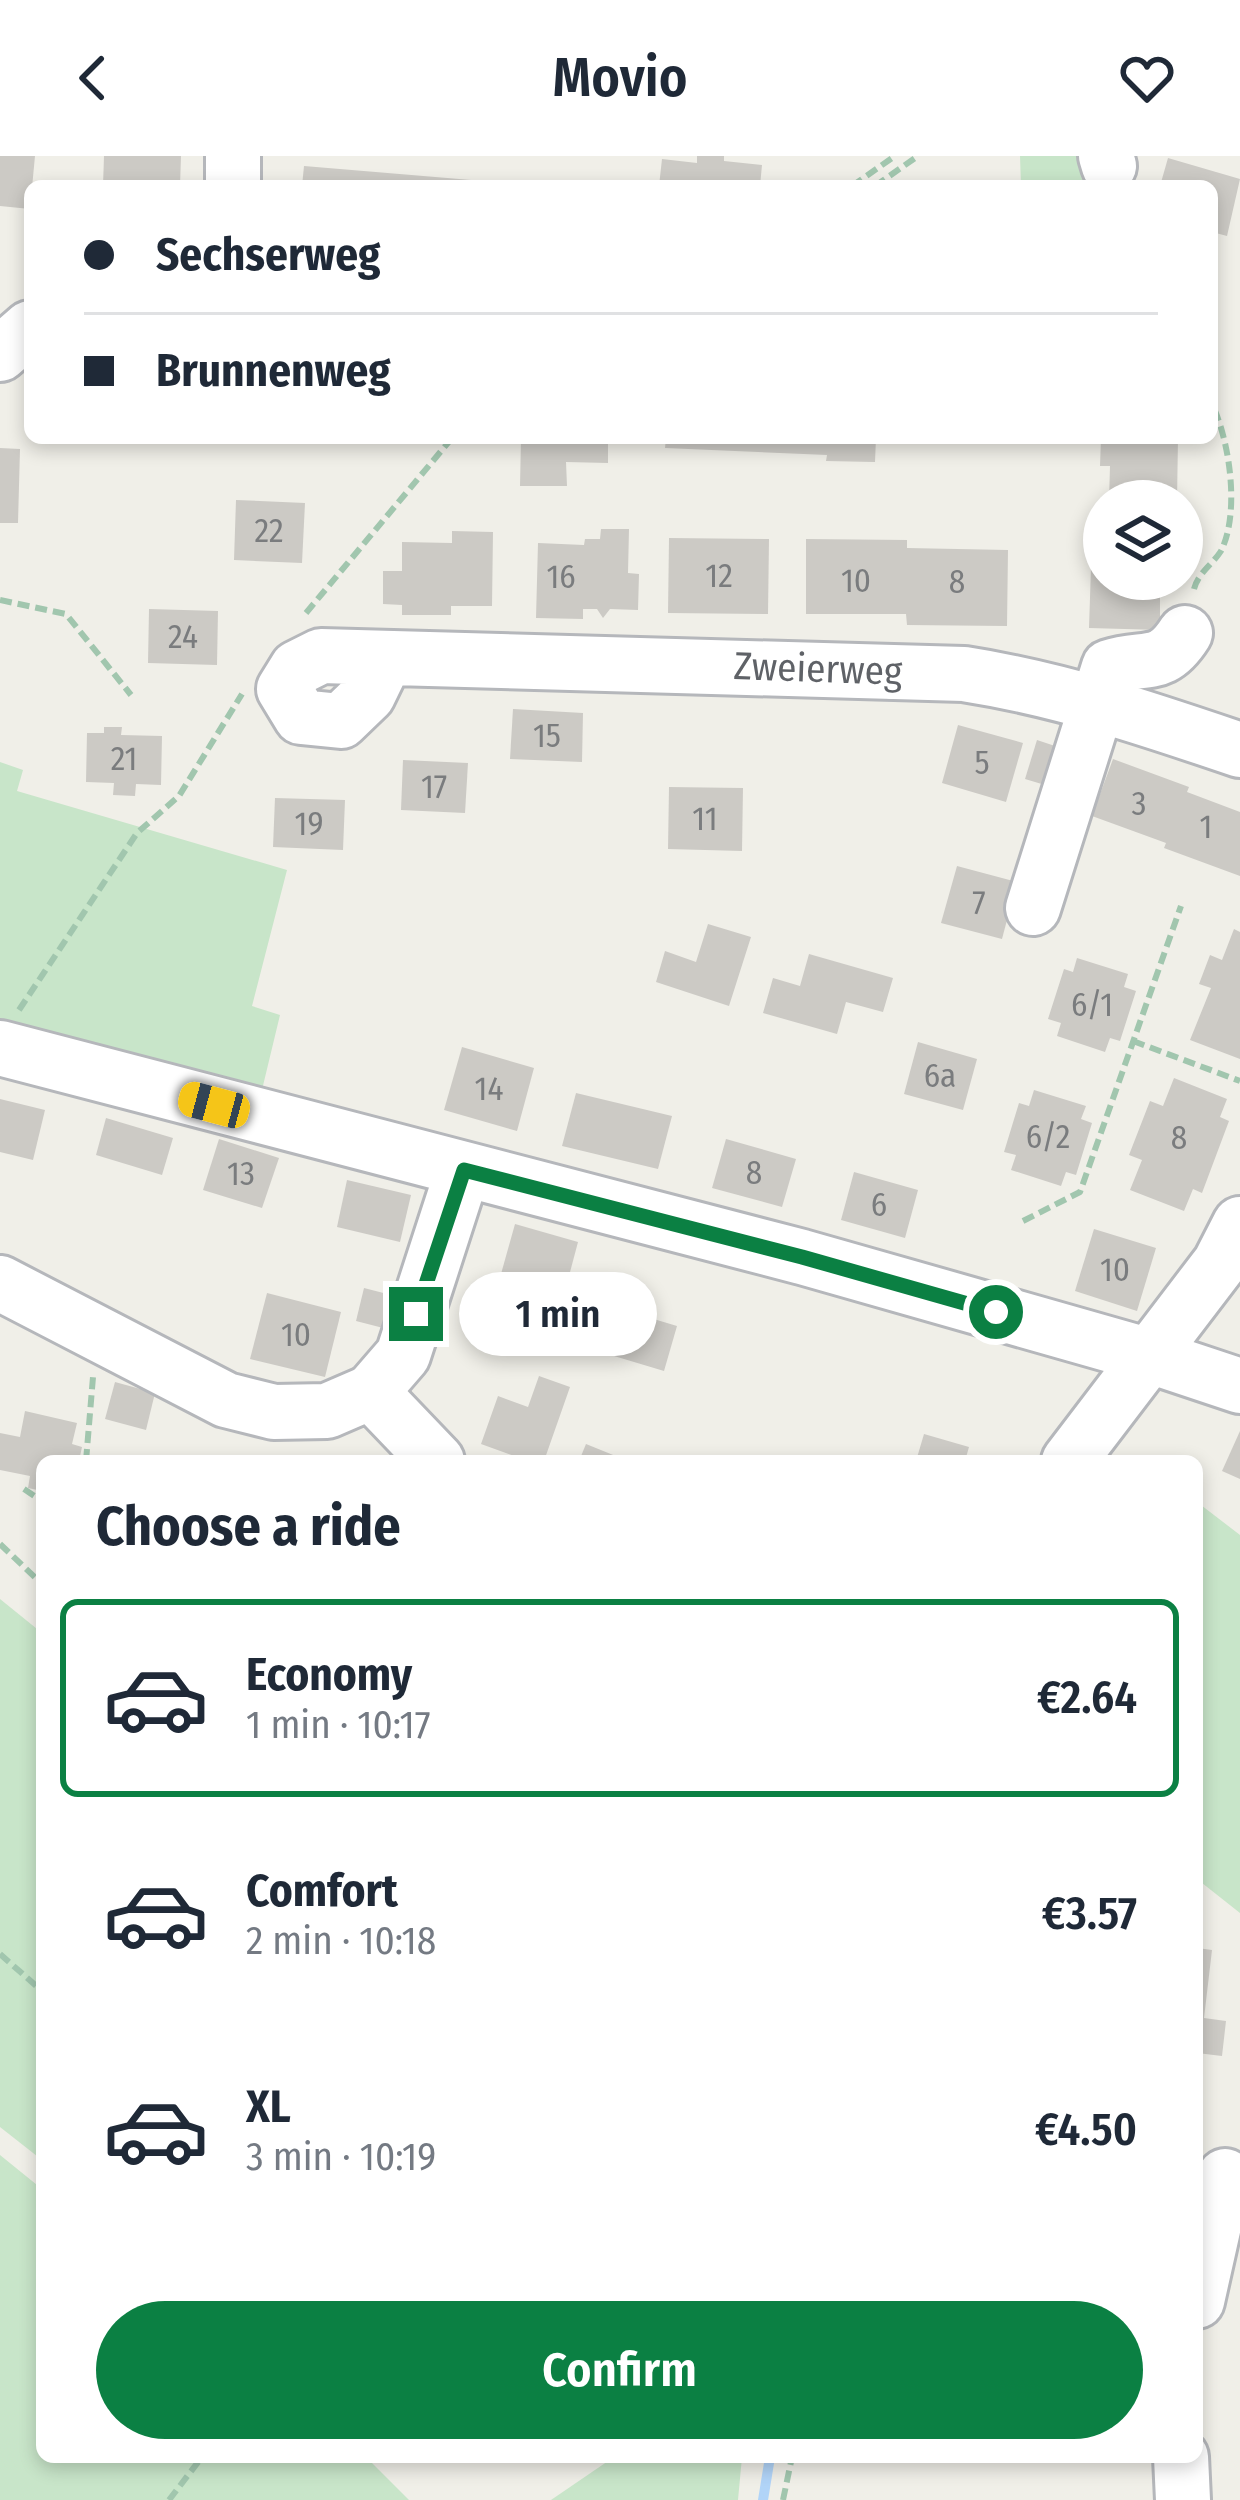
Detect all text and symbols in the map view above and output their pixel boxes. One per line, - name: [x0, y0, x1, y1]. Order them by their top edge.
- icon: back: [60, 45, 126, 111]
- icon: heart: [1114, 45, 1180, 111]
- text: Movio: [553, 46, 688, 110]
- text: Sechserweg: [156, 228, 380, 282]
- text: Brunnenweg: [156, 344, 391, 398]
- map controls: [1083, 480, 1203, 600]
- button: layers: [1083, 480, 1203, 600]
- house number: 22: [254, 511, 284, 551]
- house number: 12: [705, 556, 733, 596]
- house number: 16: [546, 557, 576, 597]
- house number: 10: [841, 561, 871, 601]
- house number: 8: [949, 562, 965, 602]
- house number: 24: [168, 617, 198, 657]
- street label: Zweierweg: [733, 643, 904, 695]
- house number: 15: [533, 716, 561, 756]
- house number: 21: [111, 739, 137, 779]
- house number: 5: [974, 743, 990, 783]
- house number: 17: [421, 767, 447, 807]
- house number: 3: [1132, 784, 1146, 824]
- house number: 11: [692, 799, 718, 839]
- house number: 19: [295, 804, 323, 844]
- house number: 1: [1200, 807, 1212, 847]
- house number: 7: [972, 883, 986, 923]
- house number: 6/1: [1071, 985, 1113, 1025]
- house number: 6a: [924, 1056, 956, 1096]
- house number: 14: [475, 1069, 503, 1109]
- car: [175, 1078, 253, 1132]
- house number: 6/2: [1026, 1117, 1070, 1157]
- house number: 8: [1171, 1118, 1187, 1158]
- house number: 8: [746, 1153, 762, 1193]
- house number: 13: [227, 1154, 255, 1194]
- house number: 6: [871, 1185, 887, 1225]
- house number: 10: [1100, 1250, 1130, 1290]
- callout: 1 min: [458, 1272, 656, 1356]
- route start: [969, 1285, 1023, 1339]
- route end: [389, 1287, 443, 1341]
- text: 1 min: [516, 1291, 600, 1337]
- house number: 10: [281, 1315, 311, 1355]
- text: Choose a ride: [96, 1495, 401, 1559]
- icon: car: [102, 1644, 210, 1752]
- text: Economy: [246, 1648, 412, 1702]
- text: €2.64: [1037, 1671, 1137, 1725]
- text: 1 min · 10:17: [246, 1702, 431, 1748]
- icon: car: [102, 1860, 210, 1968]
- text: Comfort: [246, 1864, 398, 1918]
- text: €3.57: [1042, 1887, 1137, 1941]
- text: 2 min · 10:18: [246, 1918, 436, 1964]
- icon: car: [102, 2076, 210, 2184]
- text: XL: [246, 2080, 291, 2134]
- text: €4.50: [1035, 2103, 1137, 2157]
- text: 3 min · 10:19: [246, 2134, 436, 2180]
- button: Confirm: [96, 2301, 1143, 2439]

